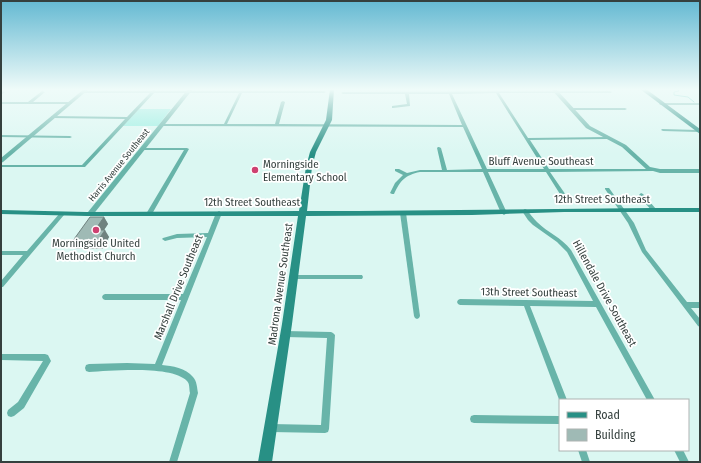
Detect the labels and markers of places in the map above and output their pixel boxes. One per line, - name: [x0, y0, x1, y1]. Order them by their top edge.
- place label: Morningside Elementary School: [263, 158, 347, 184]
- marker: Morningside Elementary School: [250, 165, 260, 175]
- marker: Morningside United Methodist Church: [91, 225, 101, 235]
- place label: Morningside United Methodist Church: [52, 237, 140, 263]

